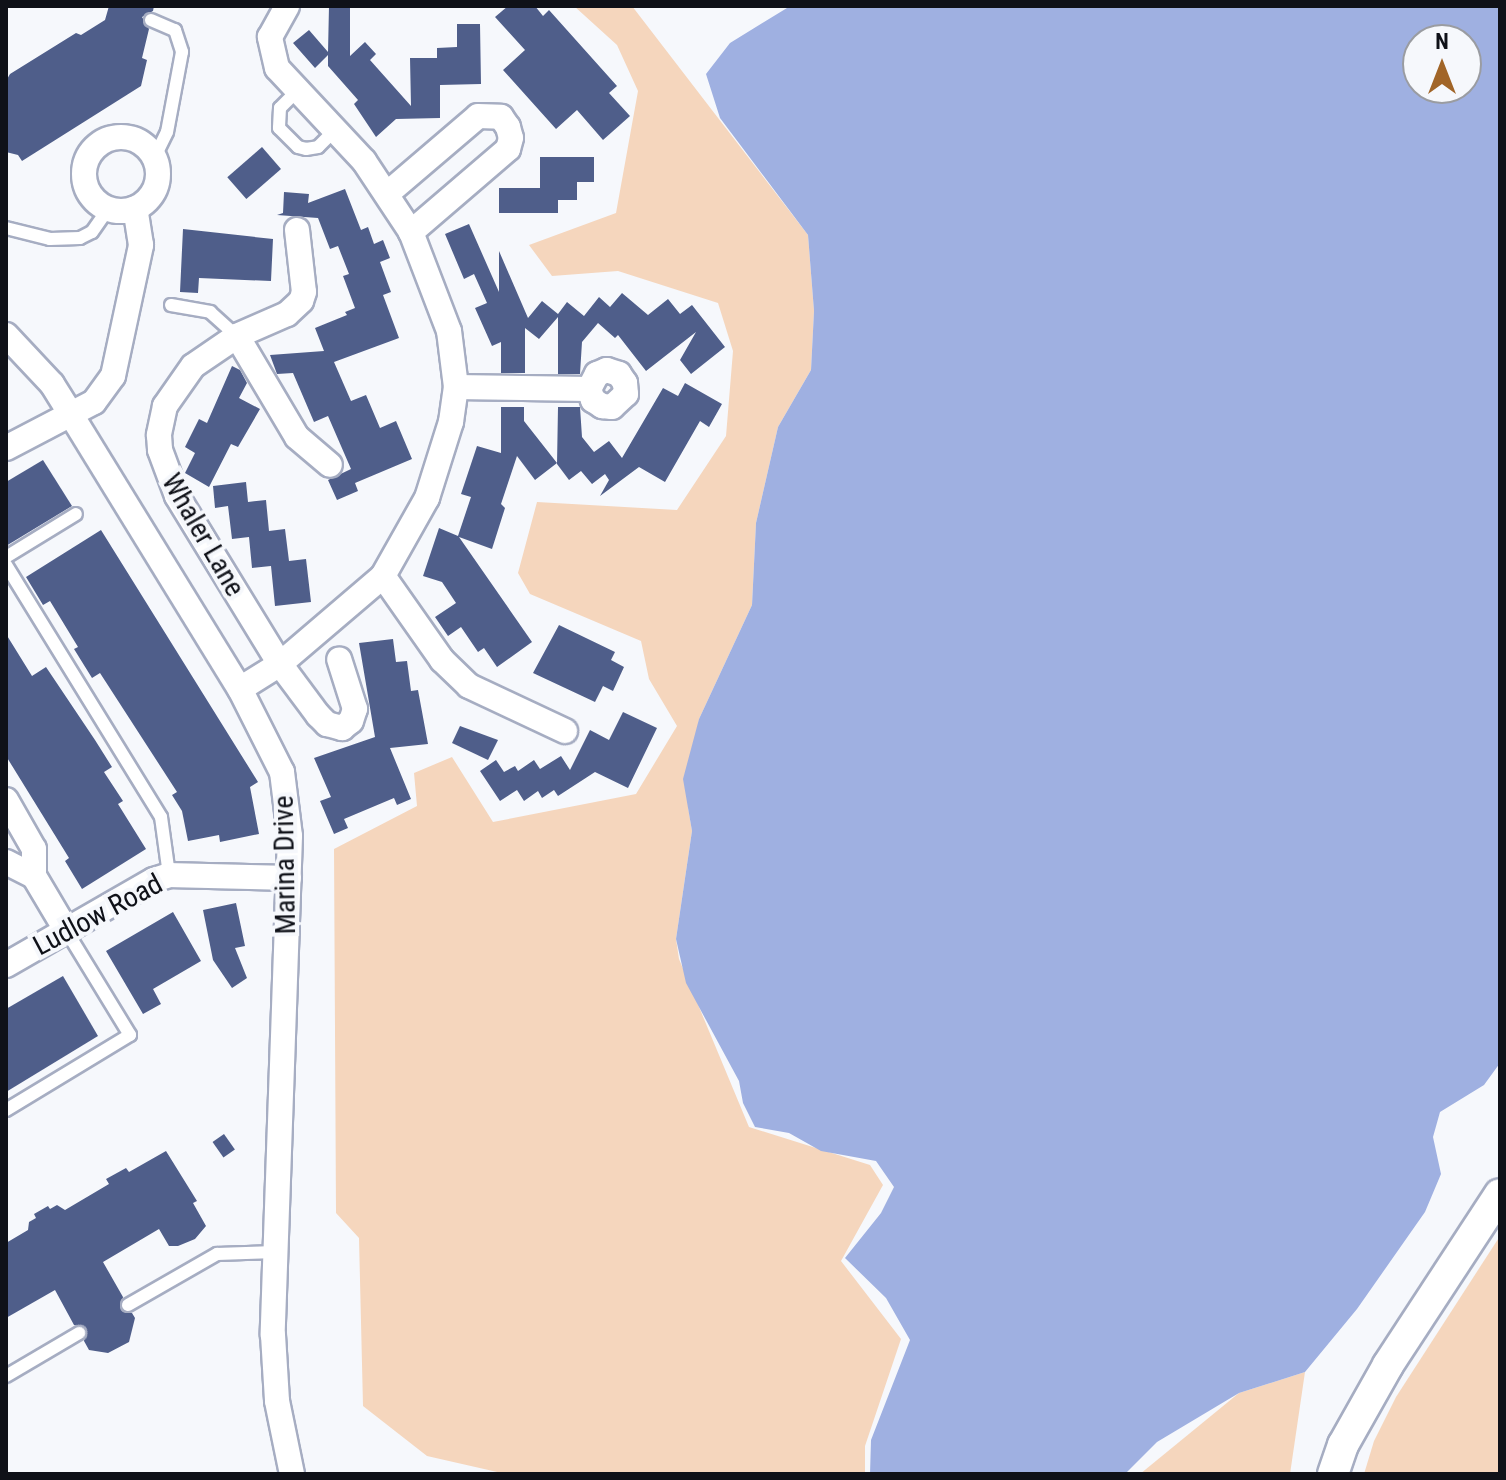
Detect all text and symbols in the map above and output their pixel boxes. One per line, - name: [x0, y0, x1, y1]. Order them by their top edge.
- north arrow: [1402, 24, 1482, 104]
- text: N: [1435, 29, 1449, 54]
- street label: Whaler Lane: [154, 468, 252, 602]
- street label: Marina Drive: [267, 795, 303, 935]
- street label: Ludlow Road: [28, 867, 168, 963]

